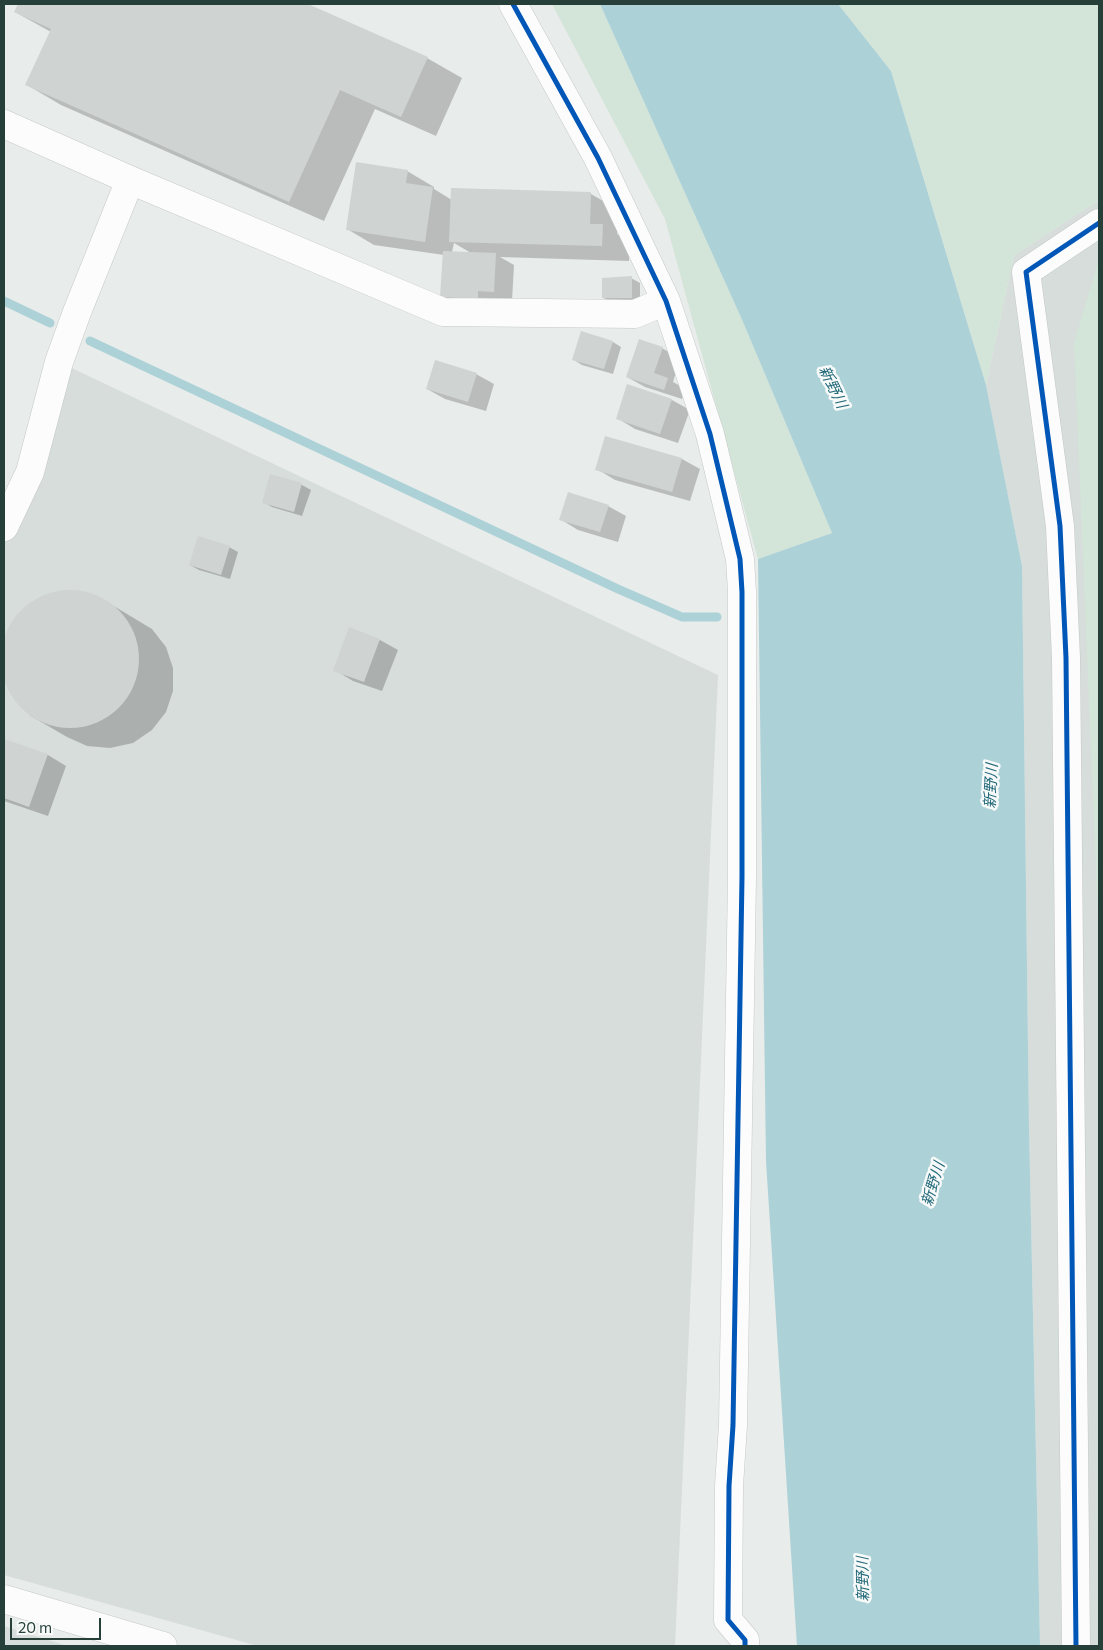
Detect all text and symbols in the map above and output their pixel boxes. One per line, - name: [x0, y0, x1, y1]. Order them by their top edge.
- water label: 新野川: [815, 363, 851, 411]
- water label: 新野川: [981, 763, 1001, 809]
- water label: 新野川: [918, 1160, 948, 1208]
- water label: 新野川: [854, 1556, 872, 1602]
- scale bar: [12, 1608, 104, 1640]
- text: 20 m: [18, 1618, 52, 1636]

